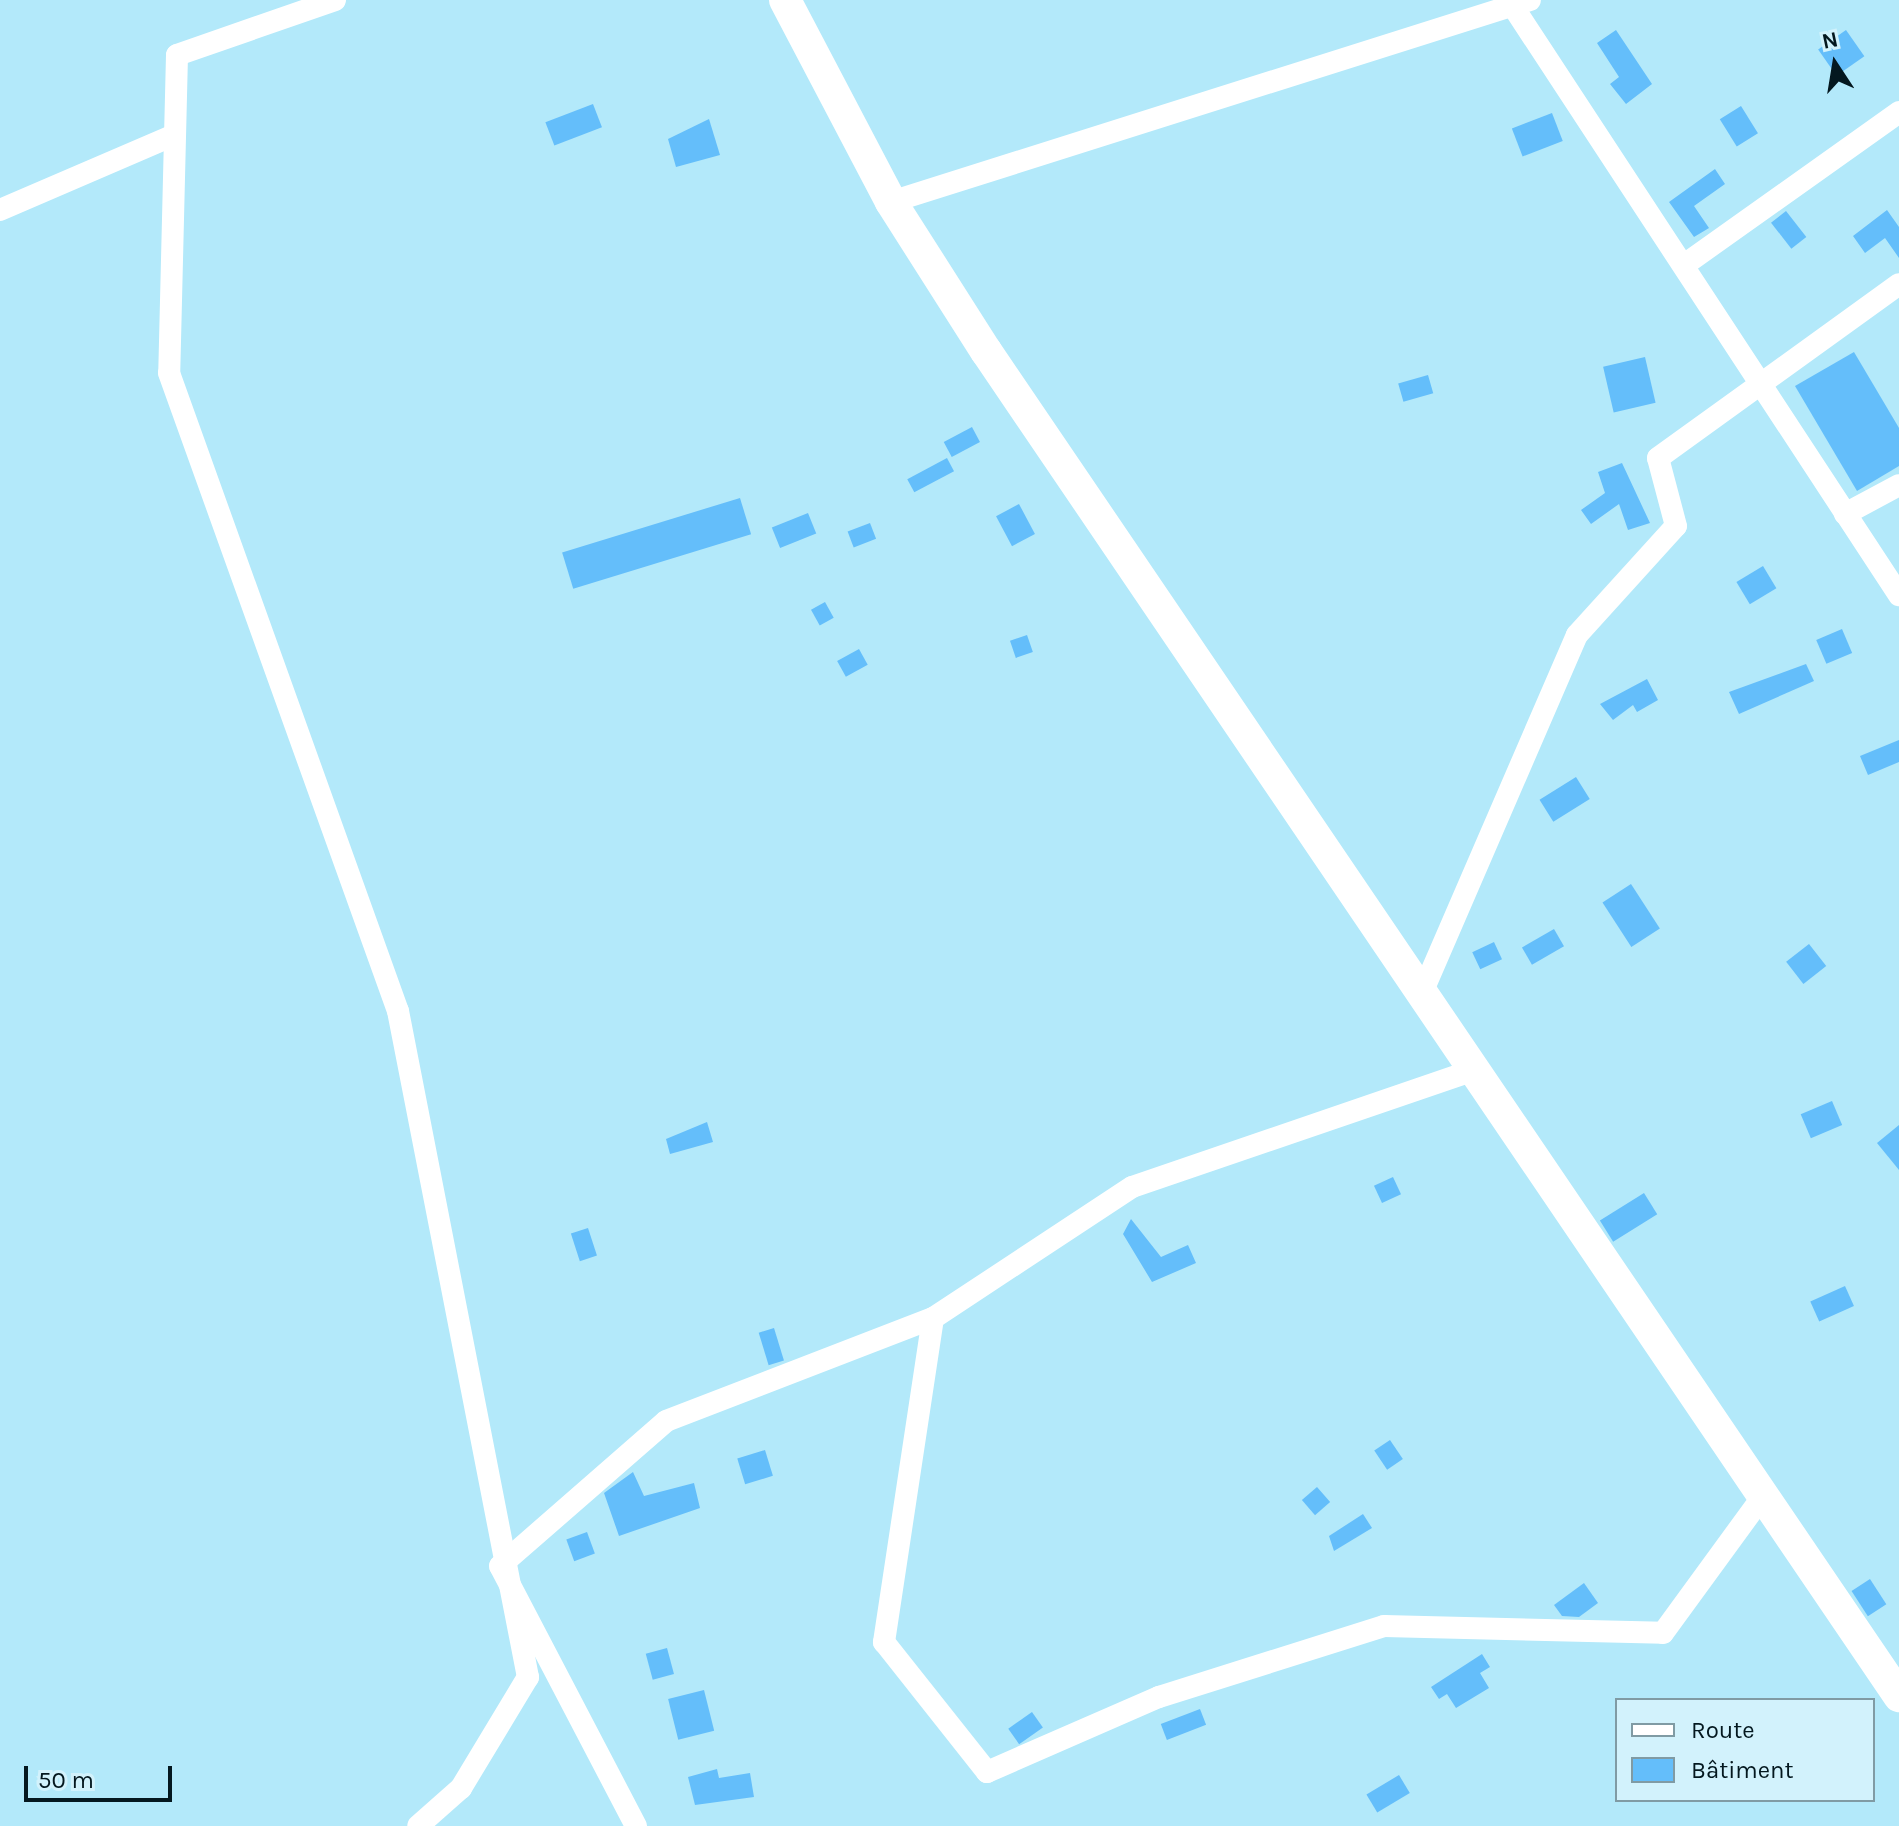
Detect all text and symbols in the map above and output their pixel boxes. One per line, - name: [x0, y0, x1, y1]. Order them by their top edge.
- north arrow: [1795, 24, 1875, 104]
- text: N: [1820, 26, 1840, 55]
- legend: [1615, 1698, 1875, 1802]
- text: Route: [1691, 1716, 1755, 1744]
- scale bar: [28, 1750, 176, 1800]
- text: Bâtiment: [1691, 1756, 1794, 1784]
- text: 50 m: [38, 1766, 94, 1794]

